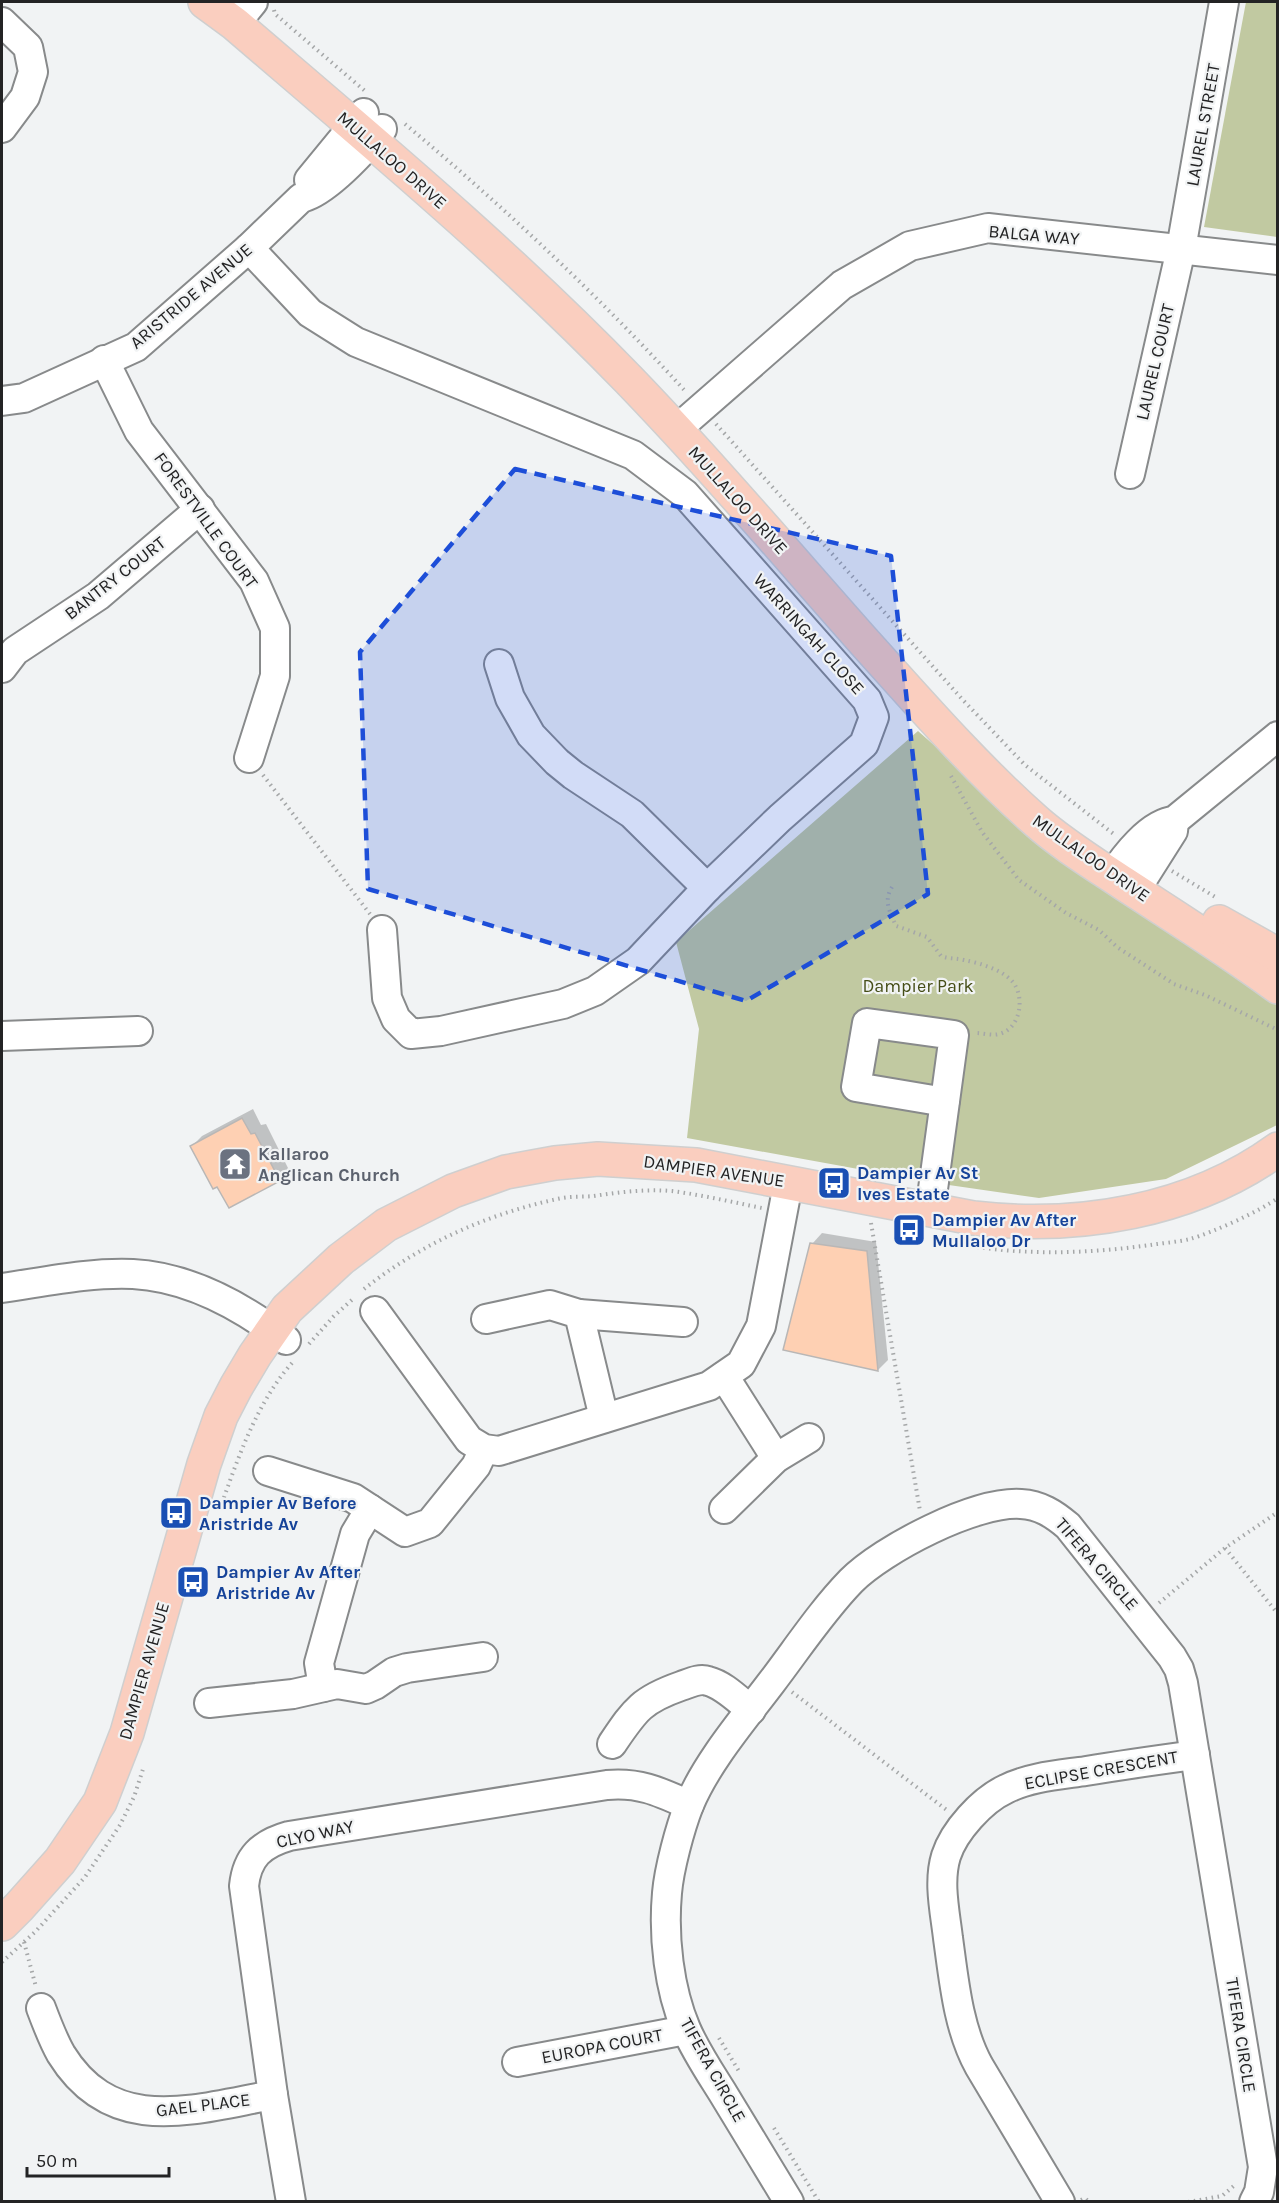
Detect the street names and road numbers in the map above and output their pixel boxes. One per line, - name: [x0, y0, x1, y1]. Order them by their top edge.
- street label: LAUREL STREET: [1181, 62, 1225, 188]
- street label: MULLALOO DRIVE: [333, 106, 451, 214]
- street label: BALGA WAY: [988, 220, 1081, 250]
- street label: ARISTRIDE AVENUE: [125, 238, 257, 354]
- street label: LAUREL COURT: [1131, 302, 1179, 422]
- street label: MULLALOO DRIVE: [684, 441, 792, 559]
- street label: FORESTVILLE COURT: [149, 448, 263, 592]
- street label: BANTRY COURT: [60, 532, 170, 624]
- street label: WARRINGAH CLOSE: [749, 569, 869, 699]
- street label: MULLALOO DRIVE: [1028, 809, 1154, 907]
- street label: DAMPIER AVENUE: [642, 1150, 786, 1192]
- street label: TIFERA CIRCLE: [1051, 1513, 1143, 1615]
- street label: DAMPIER AVENUE: [114, 1600, 174, 1742]
- street label: ECLIPSE CRESCENT: [1023, 1746, 1179, 1794]
- street label: CLYO WAY: [274, 1815, 356, 1853]
- street label: TIFERA CIRCLE: [1221, 1976, 1261, 2094]
- street label: TIFERA CIRCLE: [675, 2014, 751, 2126]
- street label: EUROPA COURT: [540, 2023, 664, 2069]
- street label: GAEL PLACE: [155, 2088, 251, 2122]

